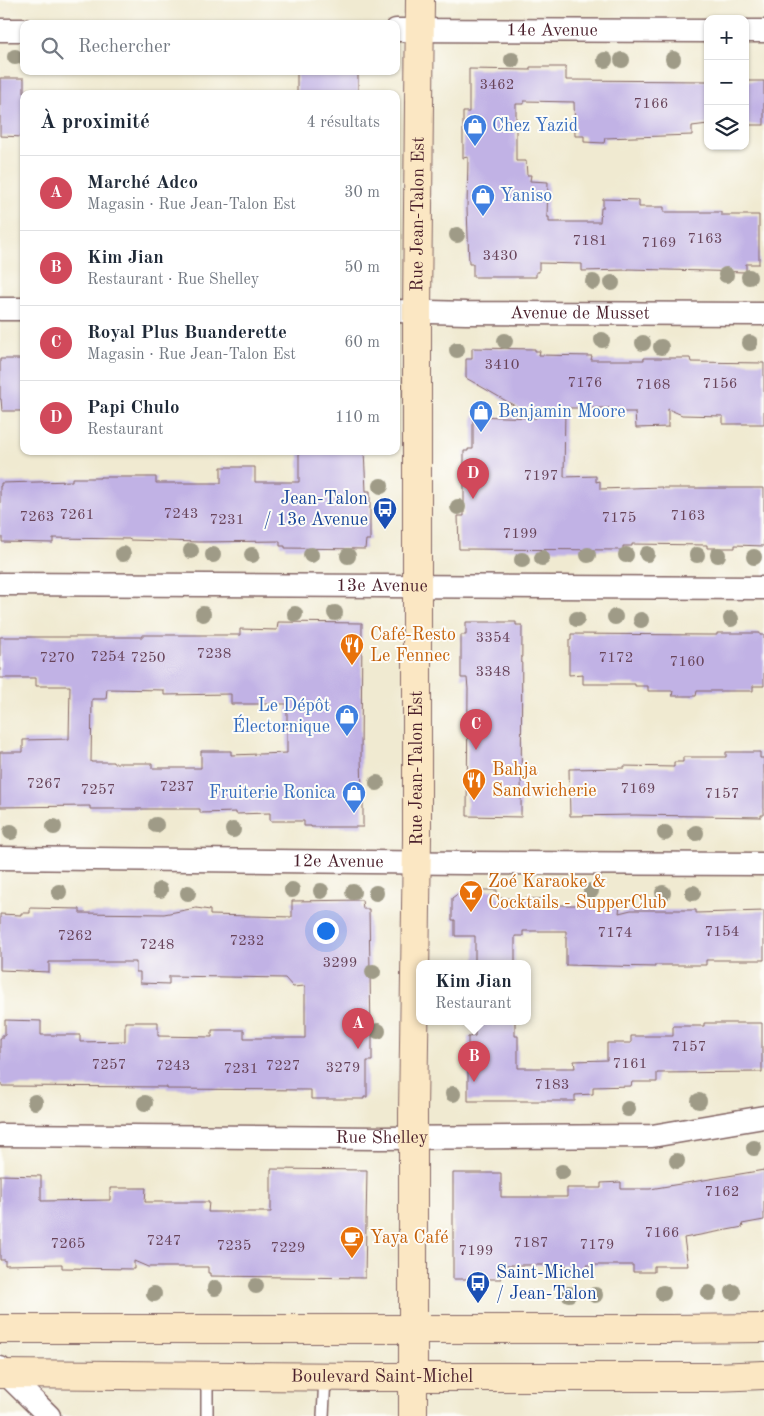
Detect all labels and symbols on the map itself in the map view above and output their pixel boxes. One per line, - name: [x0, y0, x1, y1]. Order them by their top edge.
- street label: 14e Avenue: [506, 21, 598, 40]
- house number: 3462: [480, 78, 514, 93]
- house number: 7166: [634, 97, 668, 112]
- shop icon: Chez Yazid: [462, 113, 488, 147]
- place label: Chez Yazid: [492, 117, 578, 135]
- street label: Rue Jean-Talon Est: [408, 136, 428, 292]
- shop icon: Yaniso: [470, 183, 496, 217]
- place label: Yaniso: [500, 187, 552, 205]
- house number: 7163: [688, 232, 722, 247]
- house number: 7181: [573, 234, 607, 249]
- house number: 7169: [642, 236, 676, 251]
- house number: 3430: [483, 249, 517, 264]
- street label: Avenue de Musset: [510, 304, 650, 323]
- house number: 3410: [485, 358, 519, 373]
- house number: 7176: [568, 376, 602, 391]
- house number: 7156: [703, 377, 737, 392]
- house number: 7168: [636, 378, 670, 393]
- shop icon: Benjamin Moore: [468, 399, 494, 433]
- place label: Benjamin Moore: [498, 403, 626, 421]
- pin: D: [457, 458, 489, 499]
- house number: 7197: [524, 469, 558, 484]
- place label: Jean-Talon / 13e Avenue: [263, 490, 368, 529]
- bus stop icon: Jean-Talon / 13e Avenue: [372, 496, 398, 530]
- house number: 7243: [164, 507, 198, 522]
- house number: 7261: [60, 508, 94, 523]
- house number: 7163: [671, 509, 705, 524]
- house number: 7263: [20, 510, 54, 525]
- house number: 7175: [602, 511, 636, 526]
- house number: 7231: [210, 513, 244, 528]
- house number: 7199: [503, 527, 537, 542]
- street label: 13e Avenue: [336, 577, 428, 595]
- place label: Café-Resto Le Fennec: [370, 626, 456, 665]
- house number: 3354: [476, 631, 510, 646]
- restaurant icon: Café-Resto Le Fennec: [339, 632, 365, 666]
- house number: 7238: [197, 647, 231, 662]
- house number: 7254: [91, 650, 125, 665]
- house number: 7270: [40, 651, 74, 666]
- house number: 7250: [131, 651, 165, 666]
- house number: 7172: [599, 651, 633, 666]
- house number: 7160: [670, 655, 704, 670]
- house number: 3348: [476, 665, 510, 680]
- street label: Rue Jean-Talon Est: [408, 690, 426, 846]
- place label: Le Dépôt Électornique: [232, 697, 330, 736]
- shop icon: Le Dépôt Électornique: [334, 703, 360, 737]
- pin: C: [460, 709, 492, 750]
- place label: Bahja Sandwicherie: [492, 761, 596, 800]
- restaurant icon: Bahja Sandwicherie: [461, 767, 487, 801]
- house number: 7267: [27, 777, 61, 792]
- house number: 7237: [160, 780, 194, 795]
- shop icon: Fruiterie Ronica: [341, 780, 367, 814]
- house number: 7169: [621, 782, 655, 797]
- house number: 7257: [81, 783, 115, 798]
- place label: Fruiterie Ronica: [209, 784, 336, 802]
- house number: 7157: [705, 787, 739, 802]
- street label: 12e Avenue: [292, 852, 384, 871]
- place label: Zoé Karaoke & Cocktails - SupperClub: [488, 873, 667, 912]
- bar icon: Zoé Karaoke & Cocktails - SupperClub: [458, 879, 484, 913]
- your location: [313, 918, 339, 944]
- house number: 7154: [705, 925, 739, 940]
- house number: 7174: [598, 926, 632, 941]
- house number: 7262: [58, 929, 92, 944]
- house number: 7232: [230, 934, 264, 949]
- house number: 7248: [140, 938, 174, 953]
- house number: 3299: [323, 956, 357, 971]
- pin: A: [342, 1008, 374, 1049]
- house number: 7157: [672, 1040, 706, 1055]
- pin: B: [458, 1041, 490, 1082]
- house number: 7161: [613, 1057, 647, 1072]
- house number: 7257: [92, 1058, 126, 1073]
- house number: 7243: [156, 1059, 190, 1074]
- house number: 7227: [266, 1059, 300, 1074]
- house number: 3279: [326, 1061, 360, 1076]
- house number: 7231: [224, 1062, 258, 1077]
- house number: 7183: [535, 1078, 569, 1093]
- street label: Rue Shelley: [336, 1129, 429, 1147]
- house number: 7162: [705, 1185, 739, 1200]
- cafe icon: Yaya Café: [339, 1225, 365, 1259]
- house number: 7166: [645, 1226, 679, 1241]
- place label: Yaya Café: [370, 1229, 449, 1247]
- house number: 7247: [147, 1234, 181, 1249]
- house number: 7187: [514, 1236, 548, 1251]
- house number: 7265: [51, 1237, 85, 1252]
- house number: 7179: [580, 1238, 614, 1253]
- house number: 7235: [217, 1239, 251, 1254]
- house number: 7229: [271, 1241, 305, 1256]
- house number: 7199: [459, 1244, 493, 1259]
- place label: Saint-Michel / Jean-Talon: [496, 1264, 597, 1303]
- bus stop icon: Saint-Michel / Jean-Talon: [465, 1270, 491, 1304]
- street label: Boulevard Saint-Michel: [291, 1367, 473, 1386]

